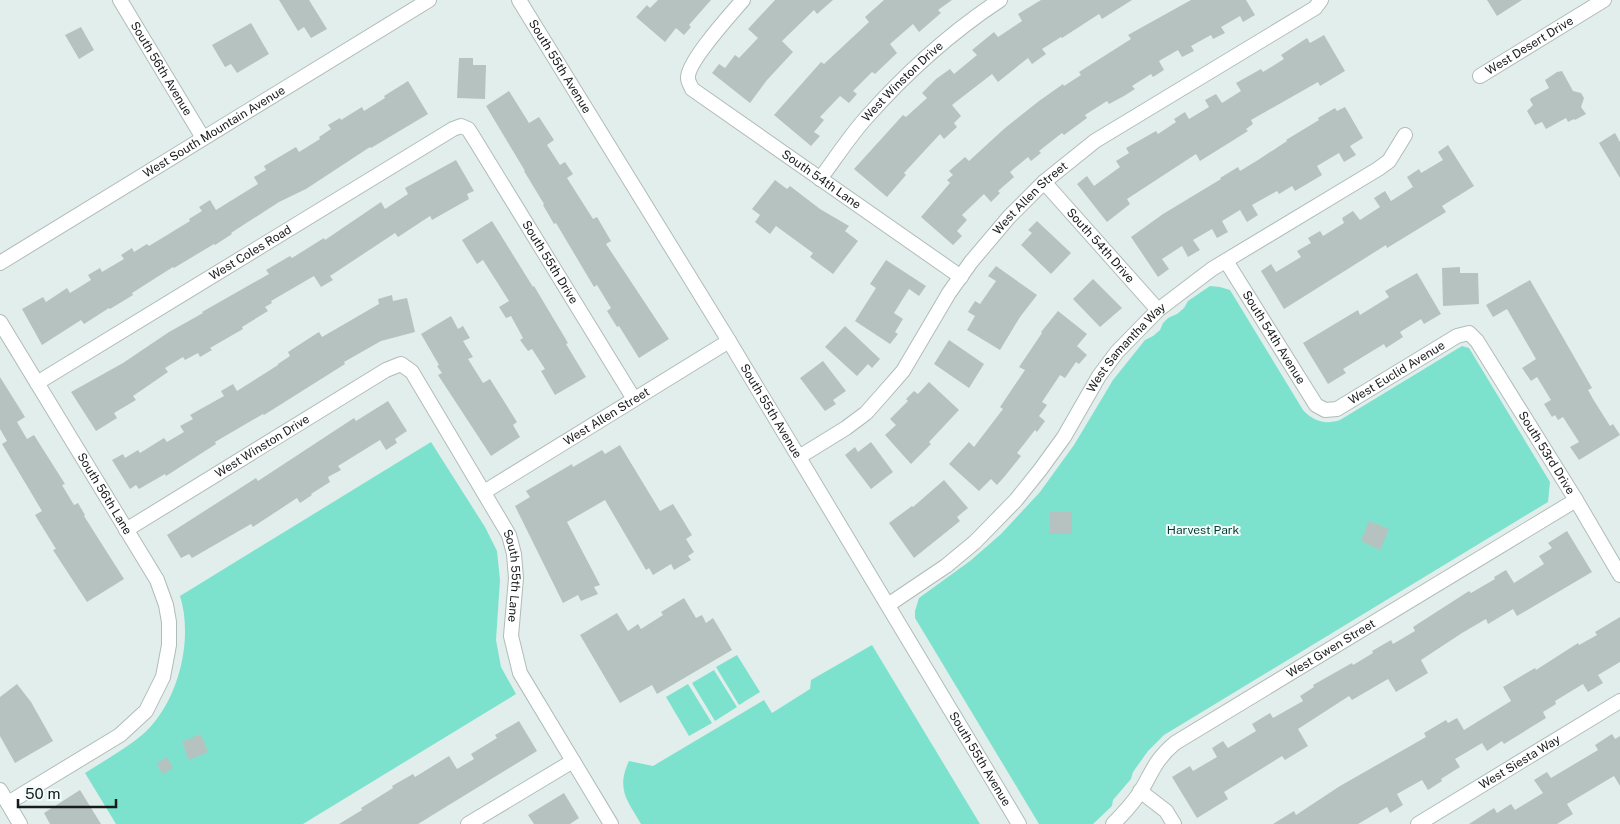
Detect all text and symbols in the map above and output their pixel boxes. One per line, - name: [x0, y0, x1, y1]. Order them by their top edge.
- street label: West Desert Drive: [1483, 13, 1576, 78]
- street label: South 55th Avenue: [526, 17, 594, 116]
- street label: South 56th Avenue: [128, 19, 195, 118]
- street label: West Winston Drive: [859, 39, 946, 125]
- street label: West South Mountain Avenue: [140, 83, 288, 181]
- street label: South 54th Lane: [779, 147, 864, 212]
- street label: West Allen Street: [990, 159, 1070, 237]
- street label: South 54th Drive: [1064, 205, 1137, 286]
- street label: South 55th Drive: [519, 218, 581, 306]
- street label: West Coles Road: [207, 222, 294, 283]
- street label: South 54th Avenue: [1239, 288, 1308, 387]
- street label: West Samantha Way: [1084, 299, 1169, 395]
- street label: West Euclid Avenue: [1346, 338, 1447, 407]
- street label: South 55th Avenue: [737, 361, 805, 461]
- street label: West Allen Street: [561, 385, 652, 448]
- street label: South 53rd Drive: [1516, 409, 1578, 497]
- street label: West Winston Drive: [213, 412, 312, 480]
- street label: South 56th Lane: [74, 450, 135, 537]
- park label: Harvest Park: [1167, 523, 1239, 537]
- street label: South 55th Lane: [500, 527, 523, 623]
- street label: West Gwen Street: [1284, 616, 1378, 681]
- street label: South 55th Avenue: [946, 709, 1014, 809]
- street label: West Siesta Way: [1476, 732, 1563, 792]
- scale bar: [18, 776, 115, 808]
- text: 50 m: [25, 785, 60, 802]

